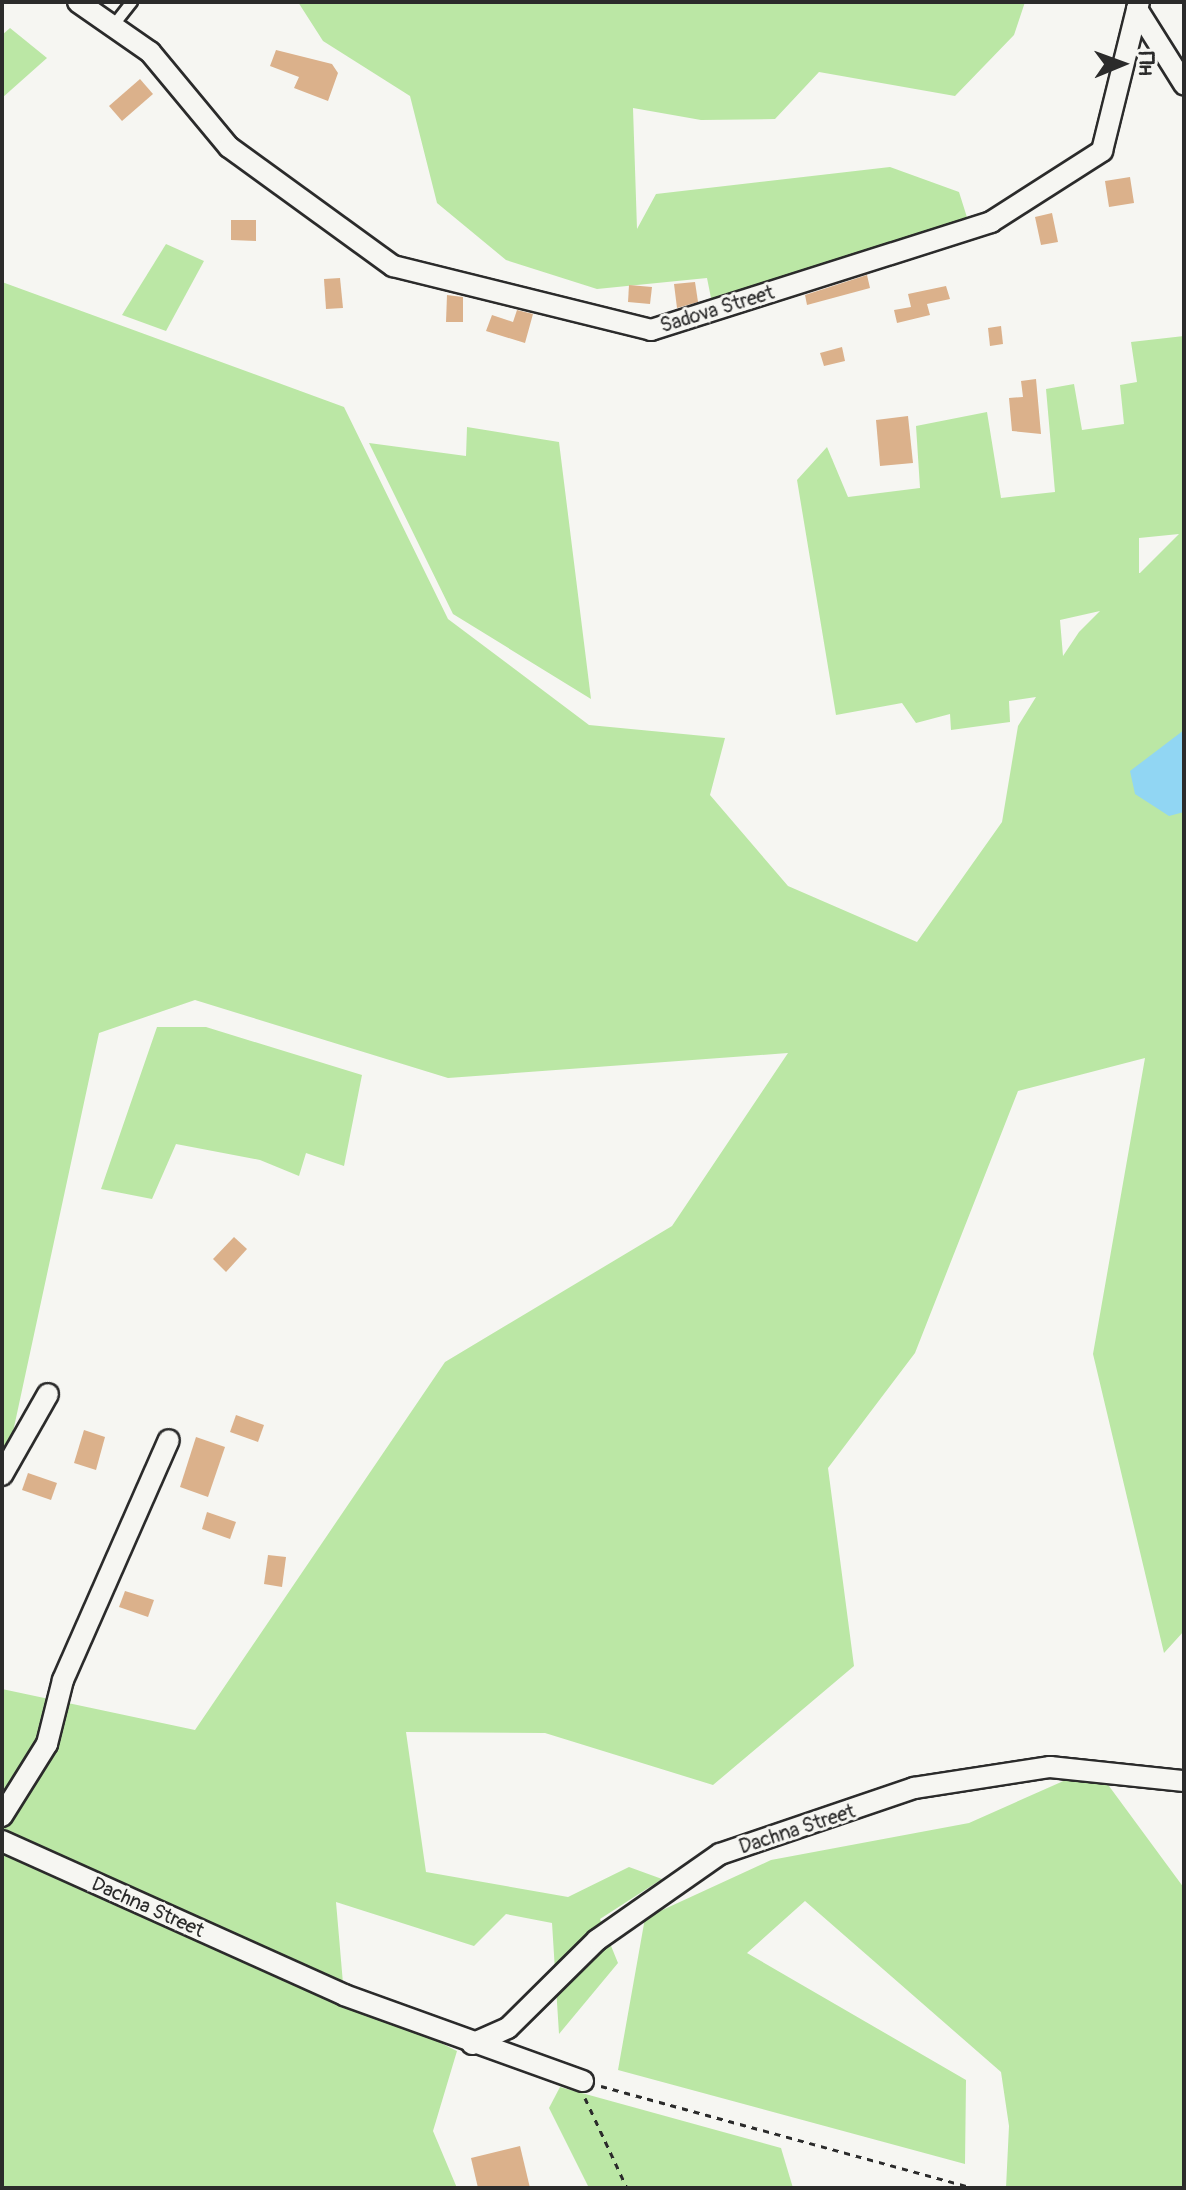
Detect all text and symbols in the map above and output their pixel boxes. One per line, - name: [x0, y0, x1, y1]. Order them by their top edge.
- north arrow: [1082, 24, 1162, 104]
- text: Пн: [1132, 51, 1160, 76]
- street label: Sadova Street: [657, 280, 777, 338]
- street label: Dachna Street: [736, 1799, 858, 1859]
- street label: Dachna Street: [88, 1872, 208, 1942]

